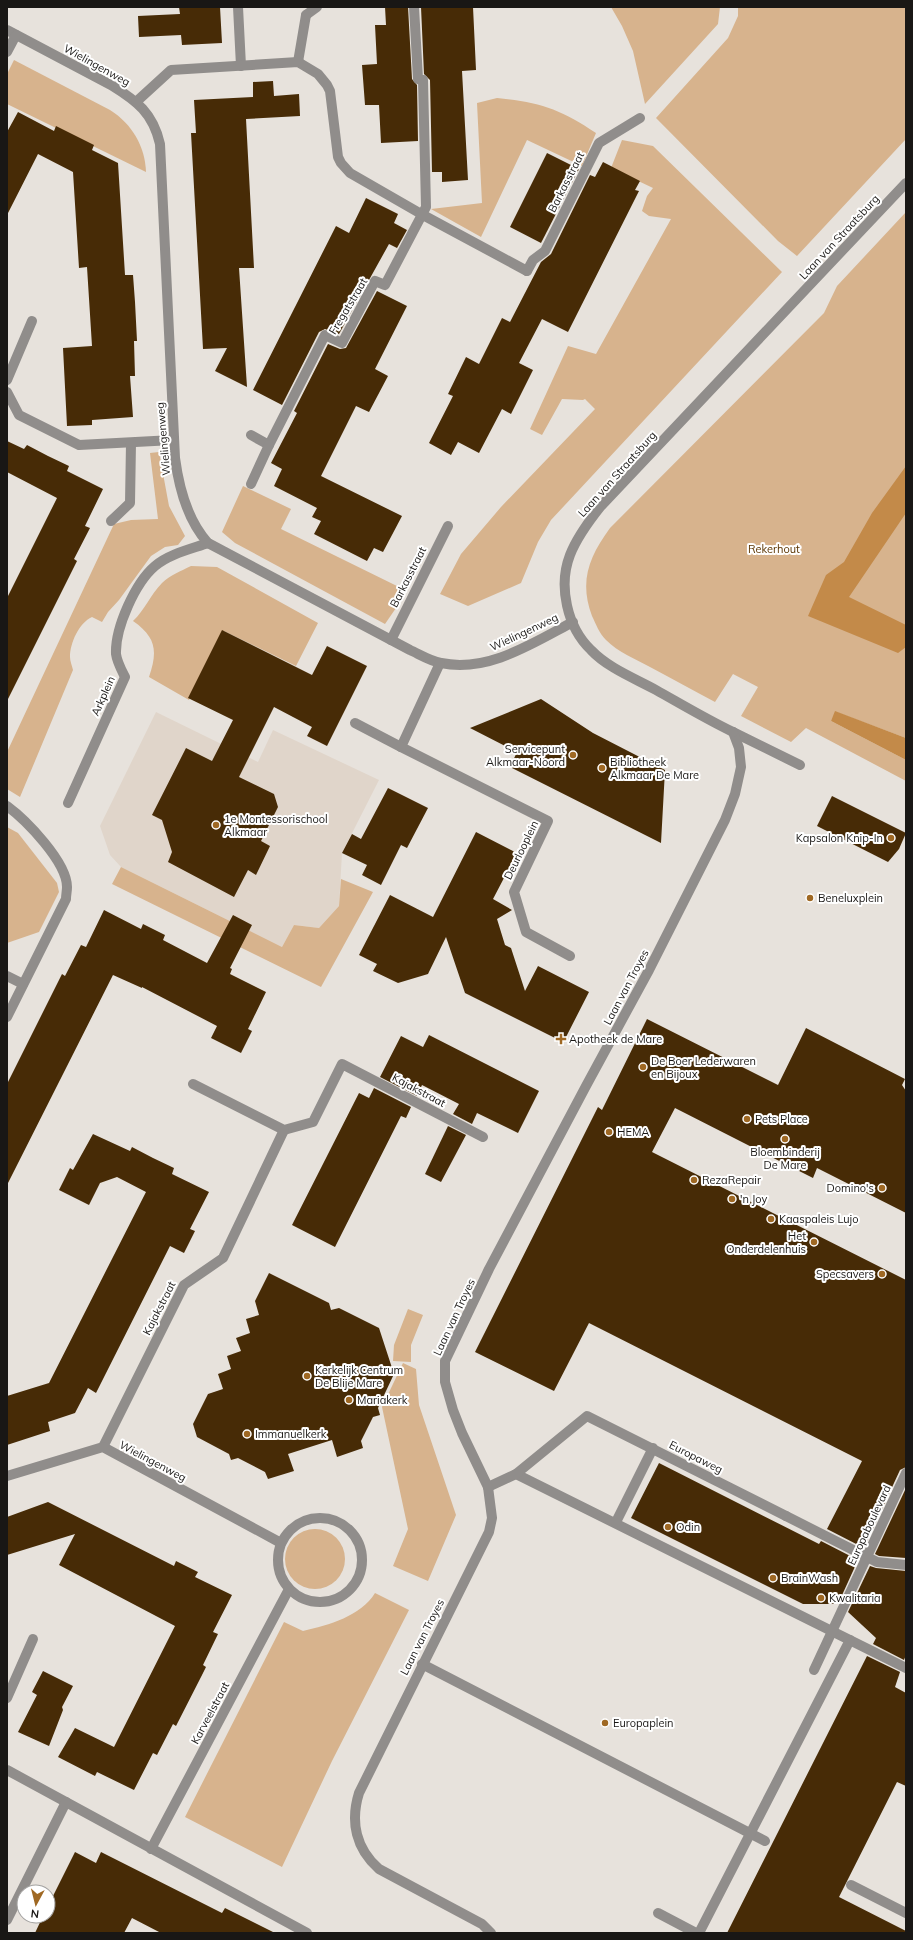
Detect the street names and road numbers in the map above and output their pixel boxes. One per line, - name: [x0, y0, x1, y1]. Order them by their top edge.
- street label: Wielingenweg: [61, 41, 133, 89]
- street label: Barkasstraat: [545, 149, 587, 215]
- street label: Laan van Straatsburg: [796, 192, 882, 282]
- street label: Fregatstraat: [326, 275, 370, 337]
- street label: Wielingenweg: [153, 402, 173, 476]
- street label: Laan van Straatsburg: [575, 428, 659, 520]
- street label: Barkasstraat: [387, 544, 429, 610]
- street label: Wielingenweg: [488, 610, 560, 654]
- street label: Arkplein: [88, 674, 118, 718]
- street label: Deurlooplein: [501, 818, 541, 882]
- street label: Laan van Troyes: [600, 947, 652, 1027]
- street label: Kajakstraat: [390, 1070, 448, 1110]
- street label: Laan van Troyes: [430, 1276, 478, 1358]
- street label: Kajakstraat: [139, 1279, 179, 1337]
- street label: Wielingenweg: [117, 1438, 189, 1484]
- street label: Europaweg: [667, 1438, 725, 1476]
- street label: Europaboulevard: [844, 1483, 894, 1567]
- street label: Laan van Troyes: [397, 1597, 447, 1677]
- street label: Karveelstraat: [188, 1679, 232, 1747]

